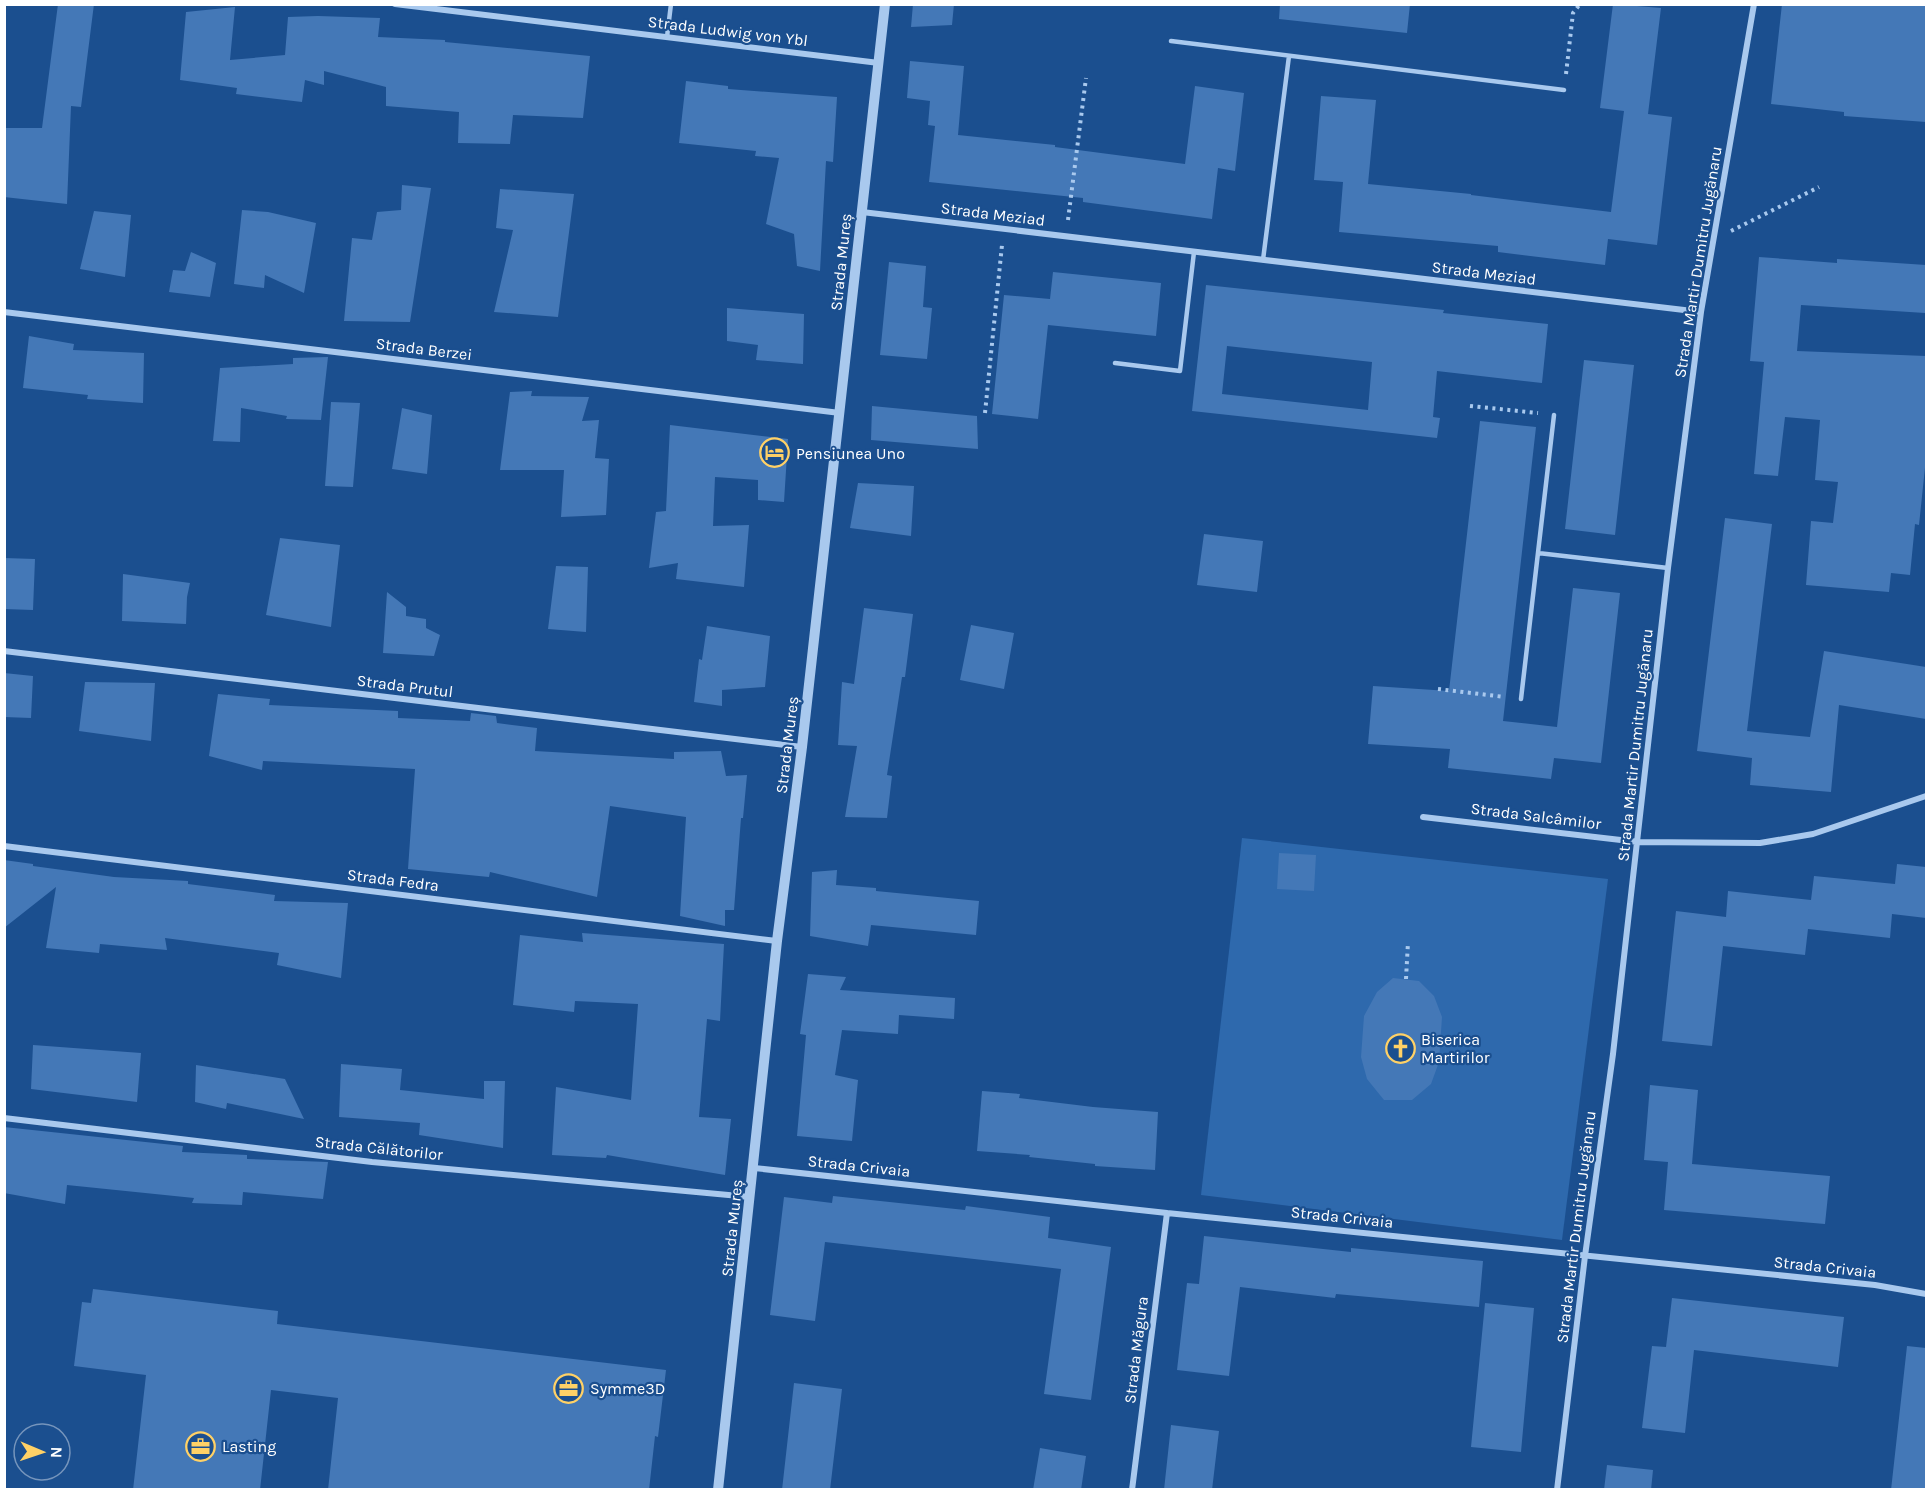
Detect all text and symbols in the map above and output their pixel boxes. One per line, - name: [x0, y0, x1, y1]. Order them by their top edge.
- street label: Strada Ludwig von Ybl: [647, 12, 809, 50]
- street label: Strada Martir Dumitru Jugănaru: [1670, 145, 1726, 379]
- street label: Strada Meziad: [940, 198, 1046, 230]
- street label: Strada Mureș: [826, 212, 856, 312]
- street label: Strada Meziad: [1431, 257, 1537, 289]
- street label: Strada Berzei: [375, 334, 473, 364]
- hotel icon: Pensiunea Uno: [759, 437, 791, 469]
- place label: Pensiunea Uno: [796, 444, 905, 463]
- street label: Strada Martir Dumitru Jugănaru: [1613, 628, 1657, 862]
- street label: Strada Prutul: [356, 671, 454, 701]
- street label: Strada Mureș: [772, 695, 802, 795]
- street label: Strada Salcâmilor: [1470, 799, 1602, 833]
- street label: Strada Fedra: [346, 865, 440, 895]
- place label: Biserica Martirilor: [1421, 1030, 1490, 1067]
- church icon: Biserica Martirilor: [1384, 1032, 1416, 1064]
- street label: Strada Martir Dumitru Jugănaru: [1552, 1110, 1600, 1344]
- street label: Strada Călătorilor: [314, 1132, 444, 1164]
- street label: Strada Crivaia: [807, 1151, 911, 1181]
- street label: Strada Mureș: [717, 1178, 747, 1278]
- street label: Strada Crivaia: [1290, 1202, 1394, 1232]
- street label: Strada Crivaia: [1773, 1252, 1877, 1282]
- street label: Strada Măgura: [1120, 1295, 1152, 1405]
- office icon: Symme3D: [553, 1372, 585, 1404]
- place label: Symme3D: [590, 1379, 665, 1398]
- north arrow: [12, 1422, 72, 1482]
- office icon: Lasting: [185, 1430, 217, 1462]
- place label: Lasting: [222, 1437, 276, 1456]
- text: N: [47, 1446, 66, 1459]

